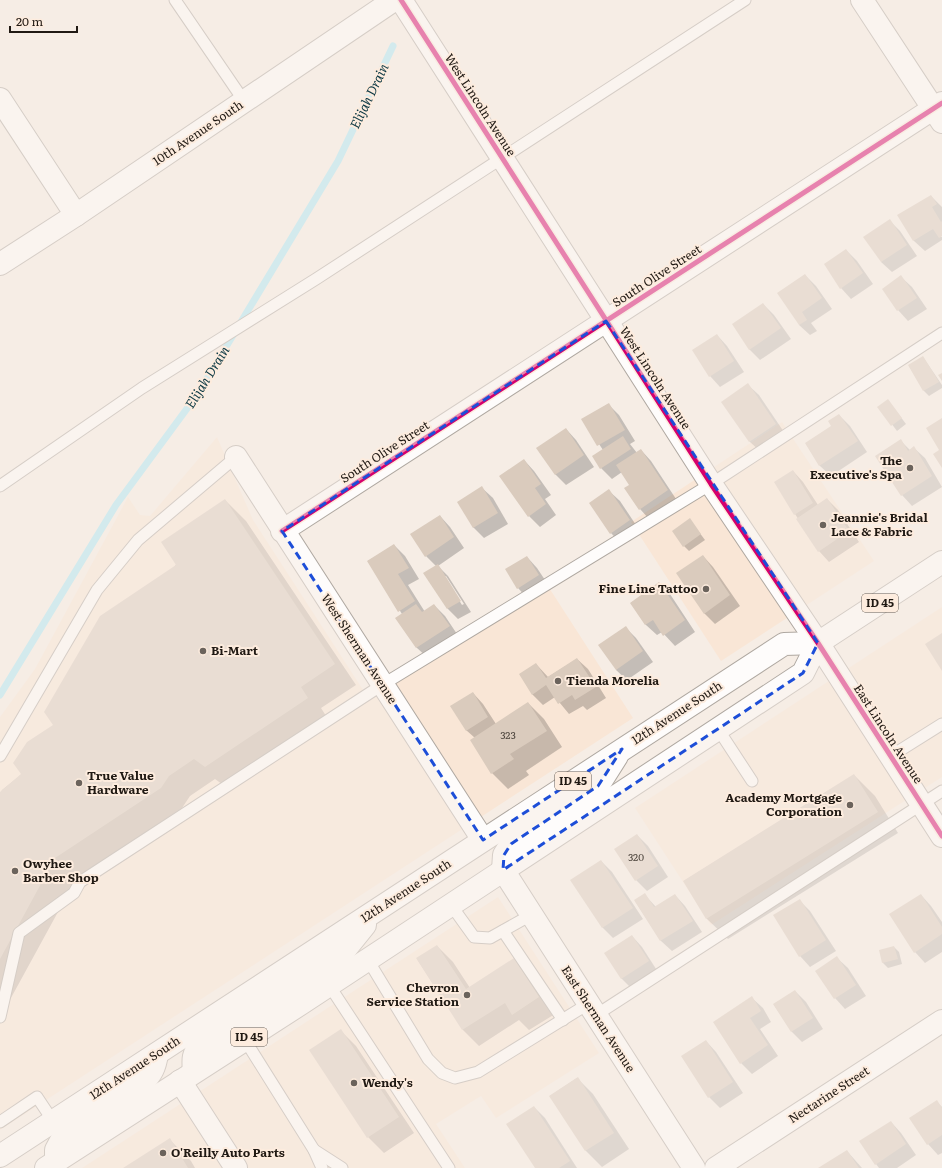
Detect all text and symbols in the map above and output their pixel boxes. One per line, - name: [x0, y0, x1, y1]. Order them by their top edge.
- scale bar: [10, 8, 77, 34]
- text: 20 m: [16, 12, 43, 30]
- street label: West Lincoln Avenue: [441, 50, 521, 159]
- water label: Elijah Drain: [345, 60, 393, 132]
- street label: 10th Avenue South: [149, 95, 246, 169]
- street label: South Olive Street: [608, 239, 705, 311]
- street label: West Lincoln Avenue: [616, 323, 696, 432]
- water label: Elijah Drain: [180, 342, 233, 412]
- street label: South Olive Street: [336, 415, 433, 487]
- place label: The Executive's Spa: [810, 451, 902, 483]
- marker: The Executive's Spa: [905, 463, 915, 473]
- place label: Jeannie's Bridal Lace & Fabric: [831, 508, 928, 540]
- marker: Jeannie's Bridal Lace & Fabric: [818, 520, 828, 530]
- place label: Fine Line Tattoo: [599, 579, 699, 597]
- marker: Fine Line Tattoo: [701, 584, 711, 594]
- street label: West Sherman Avenue: [317, 590, 402, 707]
- road number: ID 45: [862, 594, 898, 612]
- place label: Bi-Mart: [211, 641, 259, 659]
- marker: Bi-Mart: [198, 646, 208, 656]
- place label: Tienda Morelia: [566, 671, 659, 689]
- marker: Tienda Morelia: [553, 676, 563, 686]
- street label: 12th Avenue South: [628, 676, 725, 748]
- street label: East Lincoln Avenue: [850, 680, 928, 787]
- house number: 323: [500, 727, 516, 742]
- place label: True Value Hardware: [87, 766, 154, 798]
- road number: ID 45: [555, 772, 591, 790]
- marker: True Value Hardware: [74, 778, 84, 788]
- place label: Academy Mortgage Corporation: [725, 788, 843, 820]
- marker: Academy Mortgage Corporation: [845, 800, 855, 810]
- house number: 320: [628, 849, 644, 864]
- place label: Owyhee Barber Shop: [23, 854, 99, 886]
- street label: 12th Avenue South: [357, 854, 454, 926]
- marker: Owyhee Barber Shop: [10, 866, 20, 876]
- street label: East Sherman Avenue: [558, 962, 640, 1075]
- place label: Chevron Service Station: [367, 978, 460, 1010]
- marker: Chevron Service Station: [462, 990, 472, 1000]
- road number: ID 45: [231, 1028, 267, 1046]
- street label: 12th Avenue South: [86, 1031, 183, 1103]
- street label: Nectarine Street: [784, 1061, 873, 1127]
- place label: Wendy's: [362, 1073, 413, 1091]
- marker: Wendy's: [349, 1078, 359, 1088]
- place label: O'Reilly Auto Parts: [171, 1143, 285, 1161]
- marker: O'Reilly Auto Parts: [158, 1148, 168, 1158]

